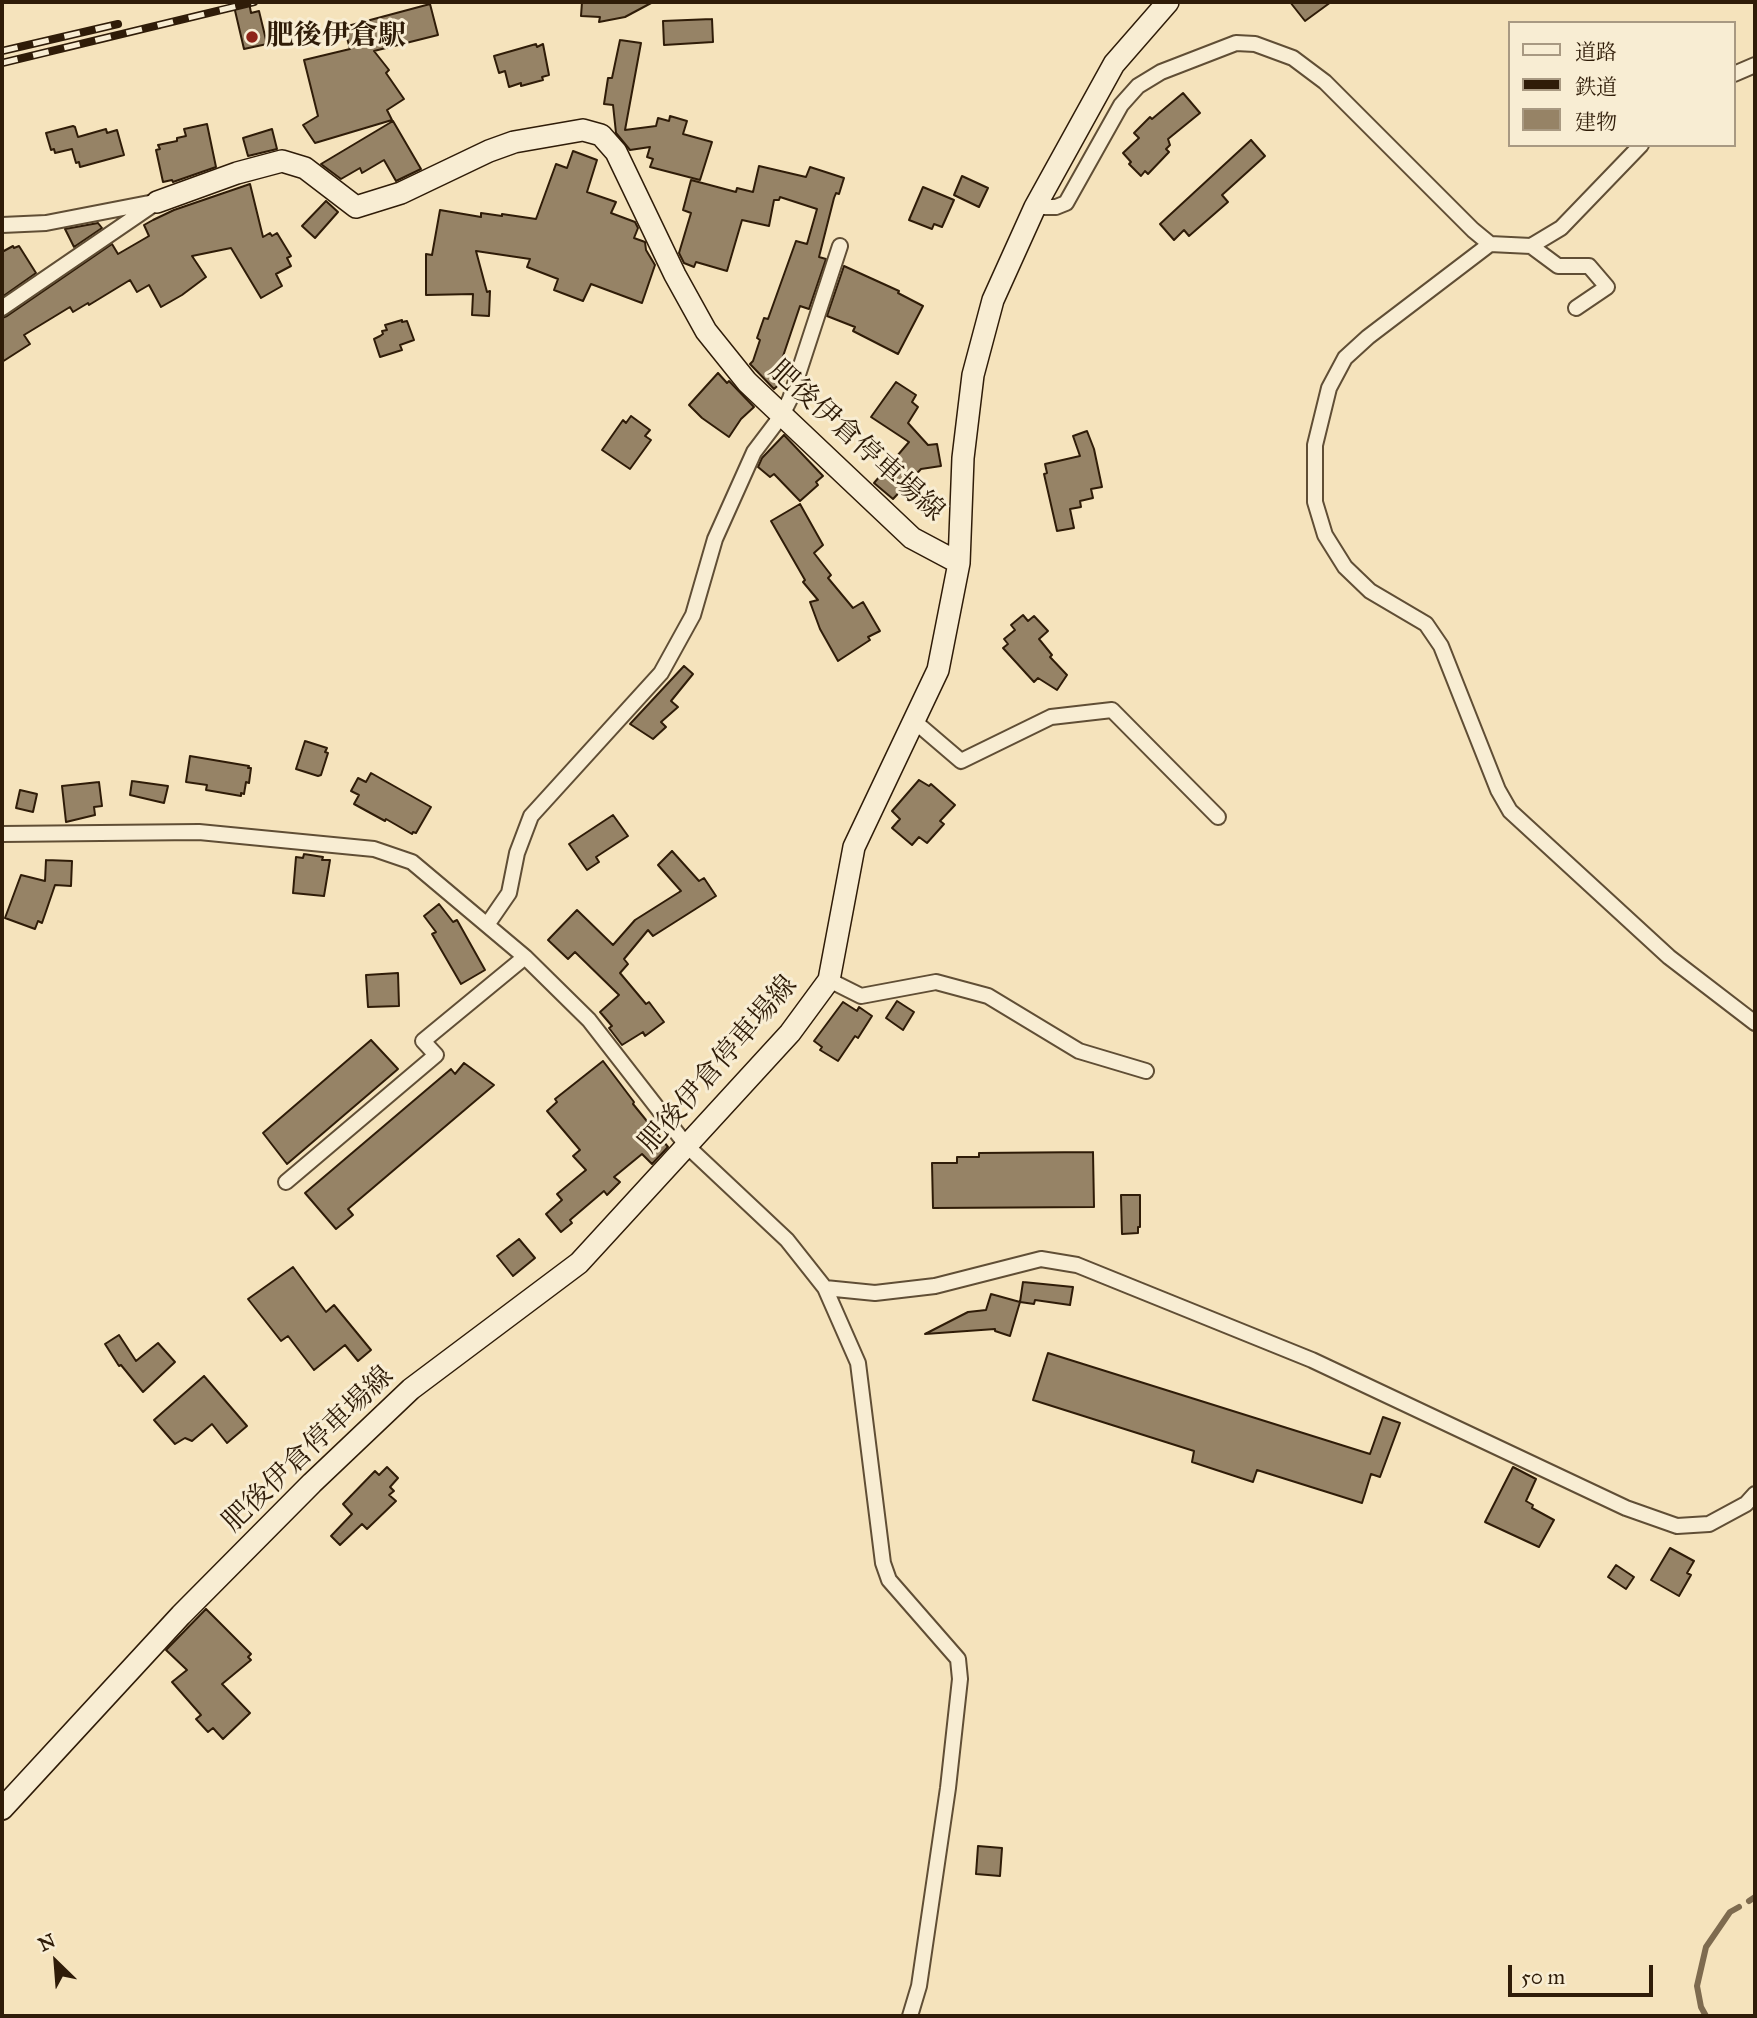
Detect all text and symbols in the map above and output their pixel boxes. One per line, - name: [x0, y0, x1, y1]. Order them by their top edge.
- place label: 肥後伊倉駅: [266, 20, 406, 54]
- legend: [1508, 21, 1736, 147]
- marker: 肥後伊倉駅: [244, 29, 260, 45]
- text: 道路: [1575, 39, 1617, 65]
- text: 鉄道: [1575, 74, 1617, 100]
- text: 建物: [1575, 109, 1617, 135]
- street label: 肥後伊倉停車場線: [762, 355, 950, 529]
- street label: 肥後伊倉停車場線: [633, 969, 805, 1161]
- street label: 肥後伊倉停車場線: [217, 1360, 401, 1540]
- north arrow: [21, 1927, 91, 1997]
- text: N: [35, 1929, 59, 1956]
- scale bar: [1512, 1952, 1657, 1996]
- text: 50 m: [1521, 1964, 1565, 1990]

